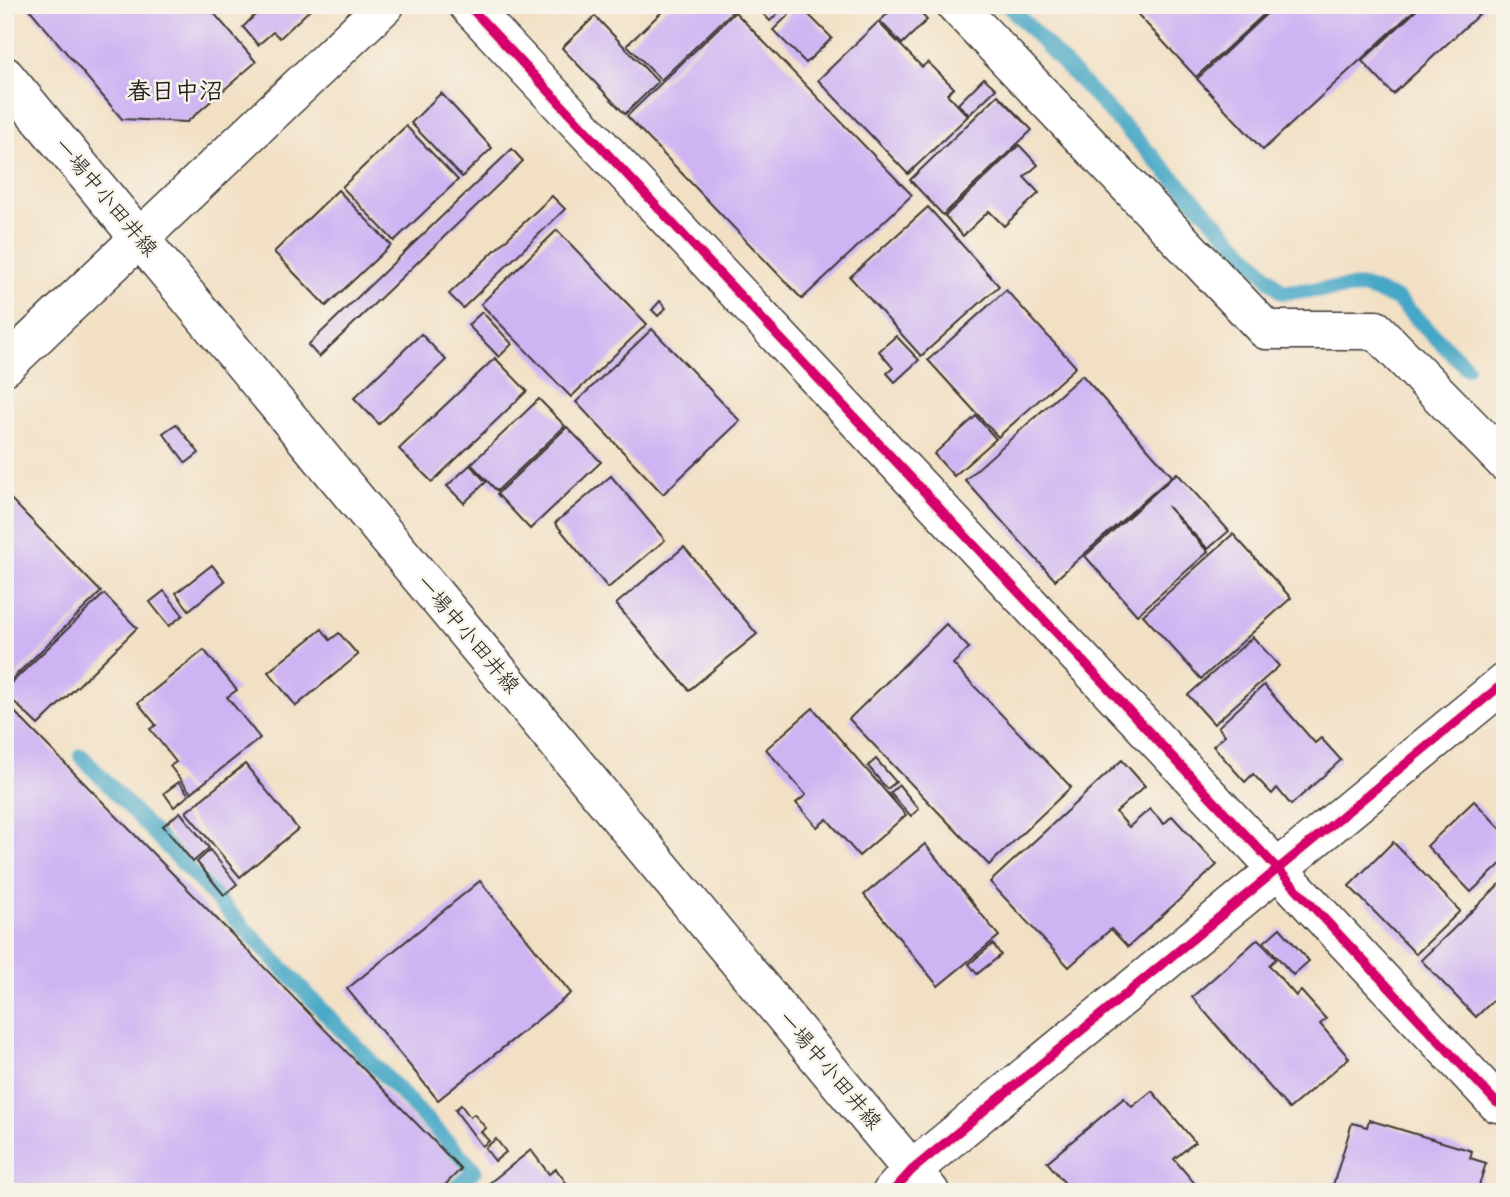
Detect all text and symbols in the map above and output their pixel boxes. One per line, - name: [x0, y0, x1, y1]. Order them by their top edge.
- district label: 春日中沼: [127, 70, 223, 112]
- street label: 一場中小田井線: [44, 128, 168, 266]
- street label: 一場中小田井線: [406, 565, 530, 703]
- street label: 一場中小田井線: [768, 1001, 892, 1139]

